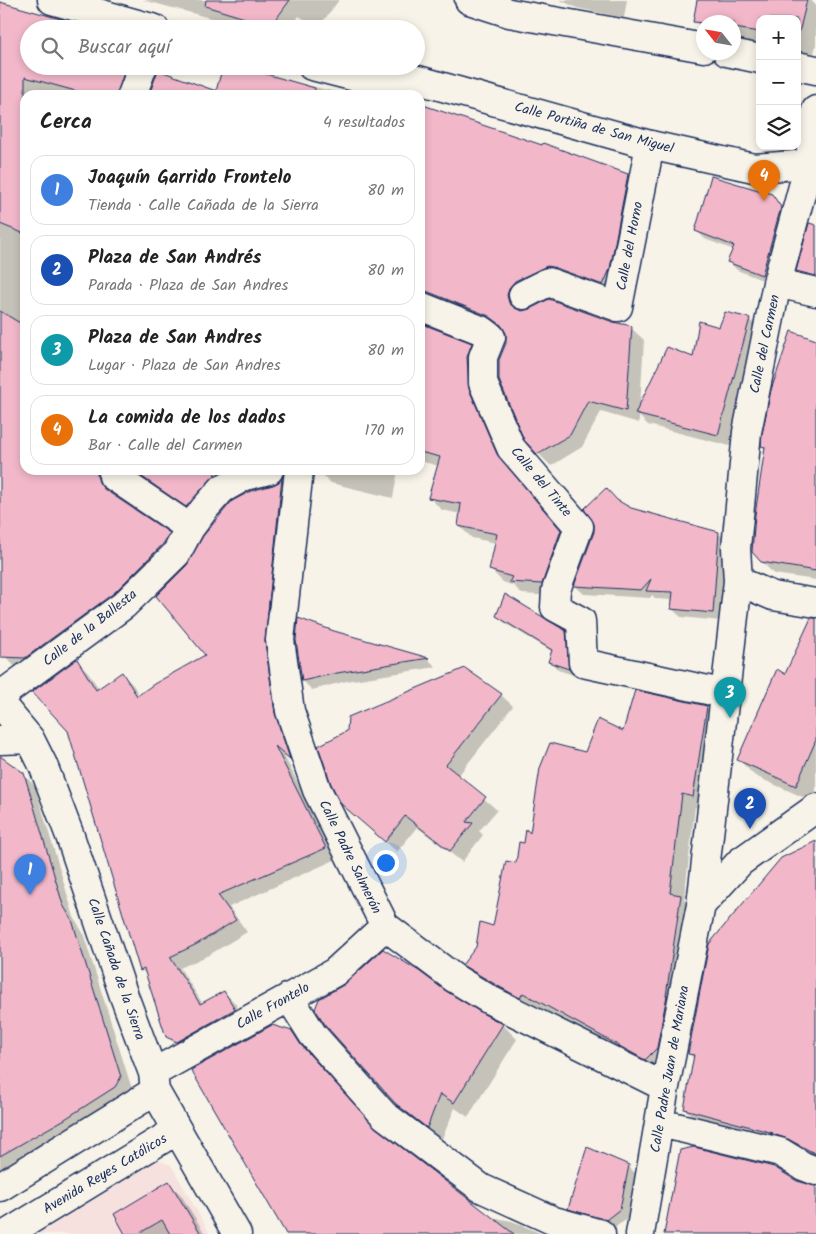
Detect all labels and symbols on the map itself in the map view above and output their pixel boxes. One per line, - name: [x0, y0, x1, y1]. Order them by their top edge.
- north arrow: [696, 15, 741, 60]
- street label: Calle Portiña de San Miguel: [512, 96, 677, 160]
- pin: 4: [748, 160, 780, 201]
- street label: Calle del Horno: [611, 200, 649, 292]
- street label: Calle del Carmen: [744, 293, 786, 395]
- street label: Calle del Tinte: [505, 442, 578, 523]
- street label: Calle de la Ballesta: [38, 584, 142, 672]
- pin: 3: [714, 677, 746, 718]
- pin: 2: [734, 788, 766, 829]
- street label: Calle Padre Salmerón: [313, 796, 387, 918]
- your location: [373, 850, 399, 876]
- pin: 1: [14, 854, 46, 895]
- street label: Calle Cañada de la Sierra: [81, 895, 151, 1043]
- street label: Calle Frontelo: [232, 977, 314, 1035]
- street label: Calle Padre Juan de Mariana: [644, 984, 696, 1154]
- street label: Avenida Reyes Católicos: [39, 1128, 171, 1220]

